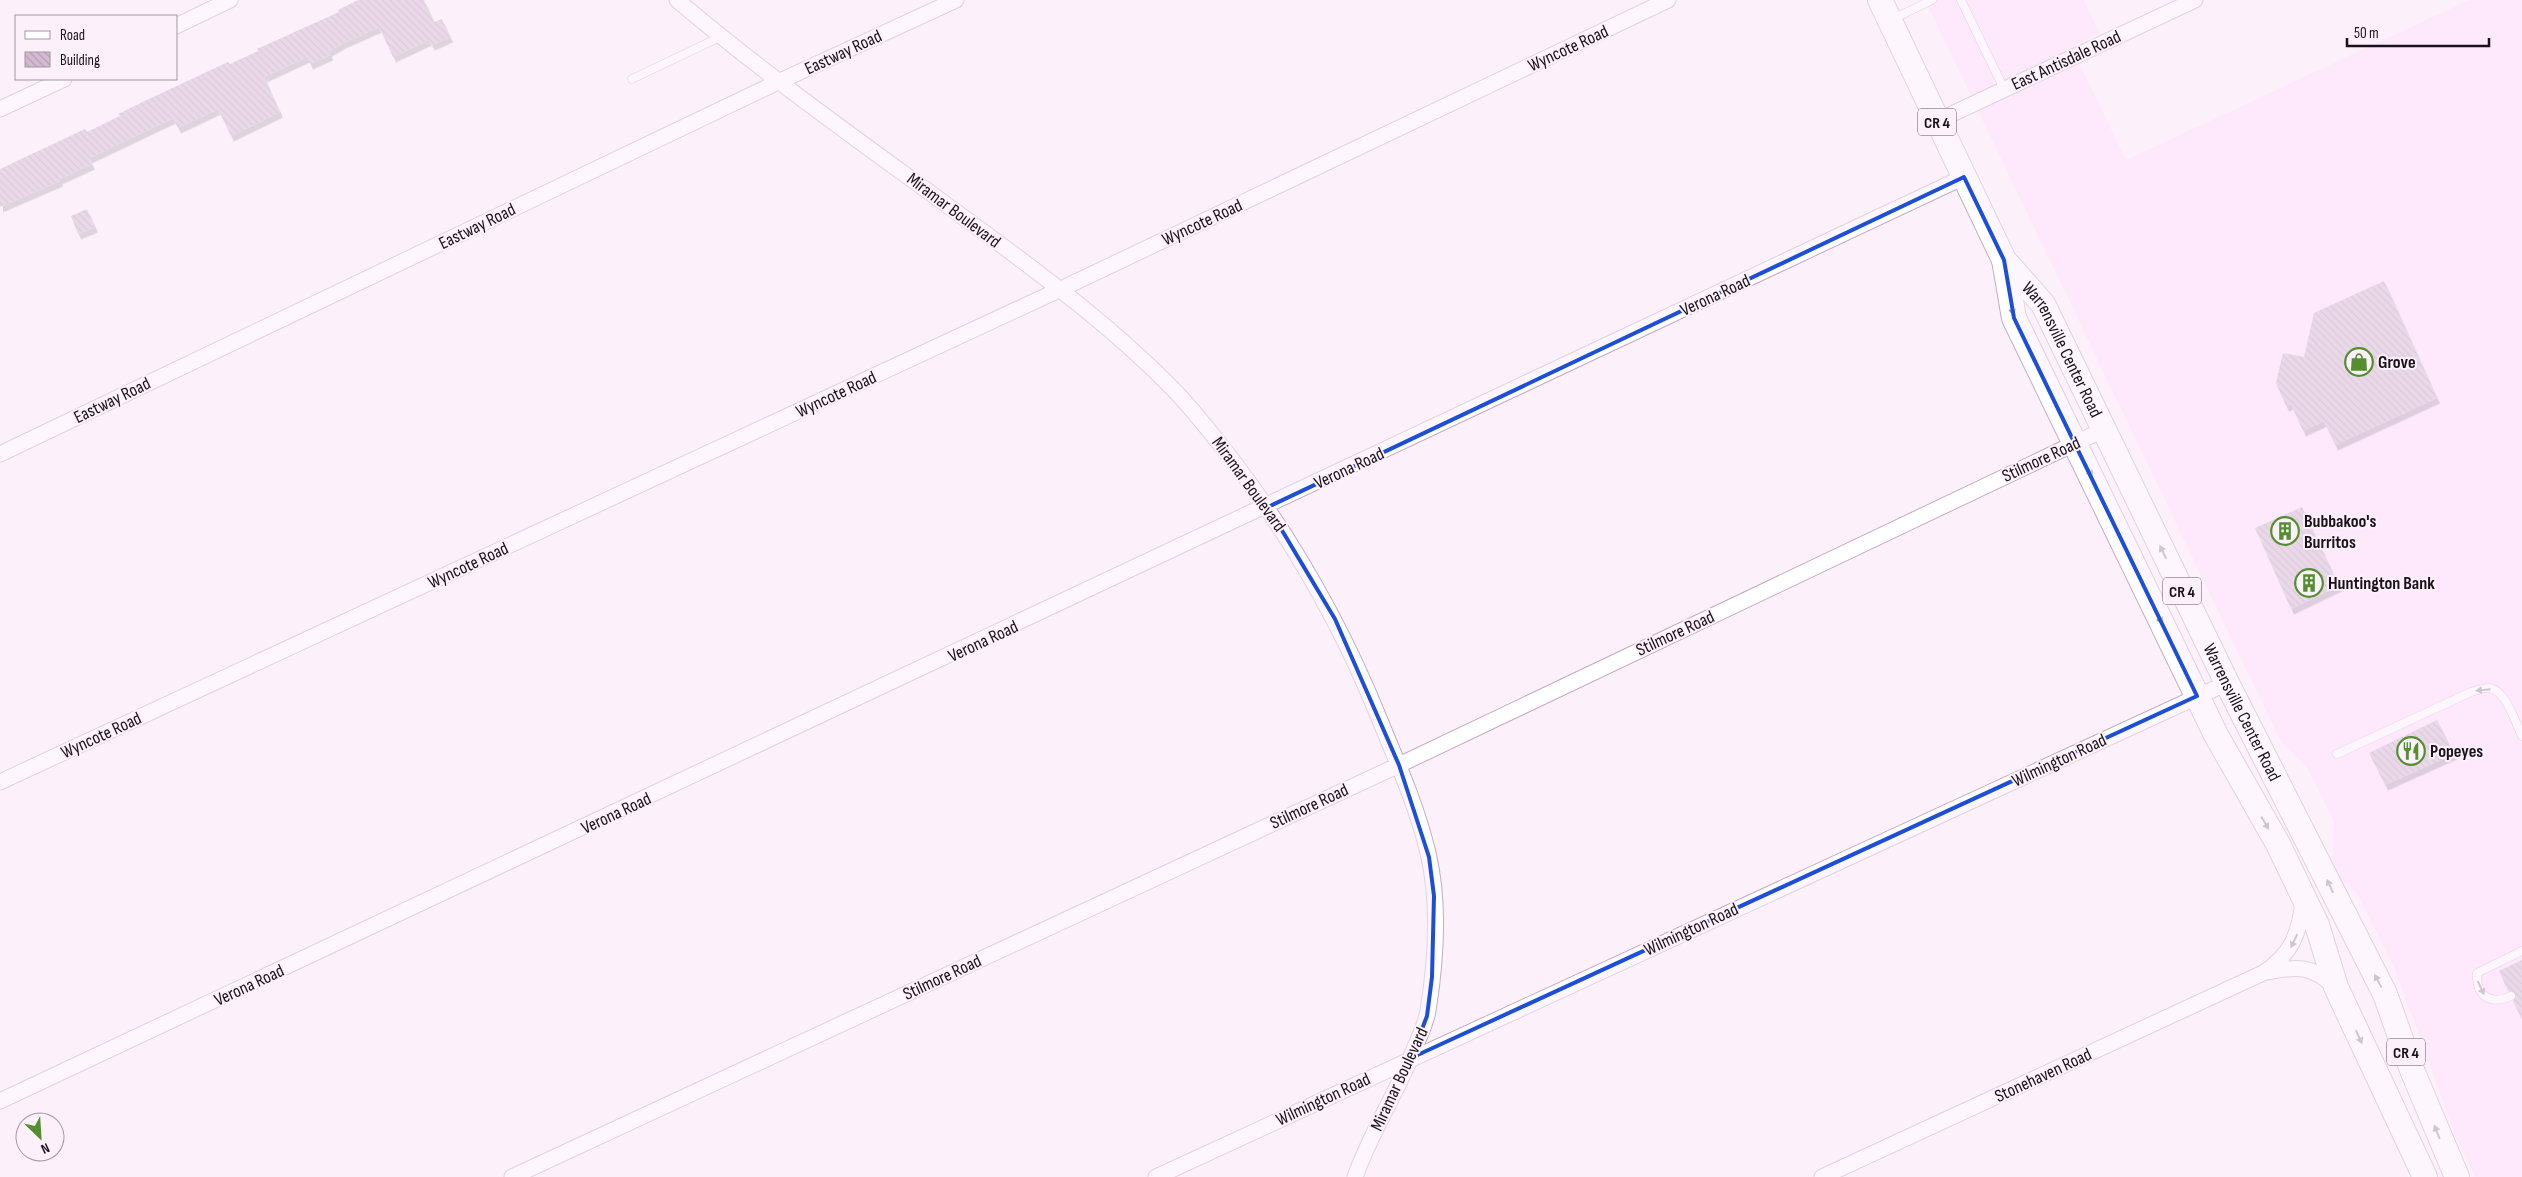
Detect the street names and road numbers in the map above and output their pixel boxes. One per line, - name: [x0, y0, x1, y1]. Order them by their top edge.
- street label: Wyncote Road: [1525, 21, 1612, 76]
- street label: Eastway Road: [801, 26, 885, 79]
- street label: East Antisdale Road: [2008, 26, 2124, 95]
- road number: CR 4: [1918, 108, 1956, 136]
- street label: Miramar Boulevard: [903, 168, 1005, 252]
- street label: Wyncote Road: [1159, 195, 1246, 250]
- street label: Eastway Road: [436, 199, 519, 254]
- street label: Verona Road: [1677, 270, 1753, 321]
- street label: Warrensville Center Road: [2017, 278, 2106, 421]
- street label: Wyncote Road: [793, 367, 880, 422]
- street label: Eastway Road: [71, 373, 154, 428]
- street label: Stilmore Road: [1999, 432, 2084, 487]
- street label: Miramar Boulevard: [1207, 433, 1290, 536]
- street label: Verona Road: [1311, 443, 1387, 494]
- street label: Wyncote Road: [425, 538, 512, 593]
- road number: CR 4: [2163, 578, 2201, 604]
- street label: Stilmore Road: [1633, 606, 1718, 661]
- street label: Verona Road: [945, 616, 1021, 667]
- street label: Warrensville Center Road: [2198, 640, 2285, 785]
- street label: Wyncote Road: [58, 708, 145, 763]
- street label: Wilmington Road: [2009, 729, 2110, 791]
- street label: Stilmore Road: [1267, 779, 1352, 834]
- street label: Verona Road: [578, 788, 654, 839]
- street label: Wilmington Road: [1641, 898, 1742, 960]
- street label: Stilmore Road: [900, 950, 985, 1005]
- street label: Verona Road: [211, 960, 287, 1011]
- street label: Miramar Boulevard: [1366, 1024, 1433, 1134]
- road number: CR 4: [2387, 1038, 2425, 1066]
- street label: Stonehaven Road: [1991, 1044, 2095, 1107]
- street label: Wilmington Road: [1273, 1068, 1374, 1130]

